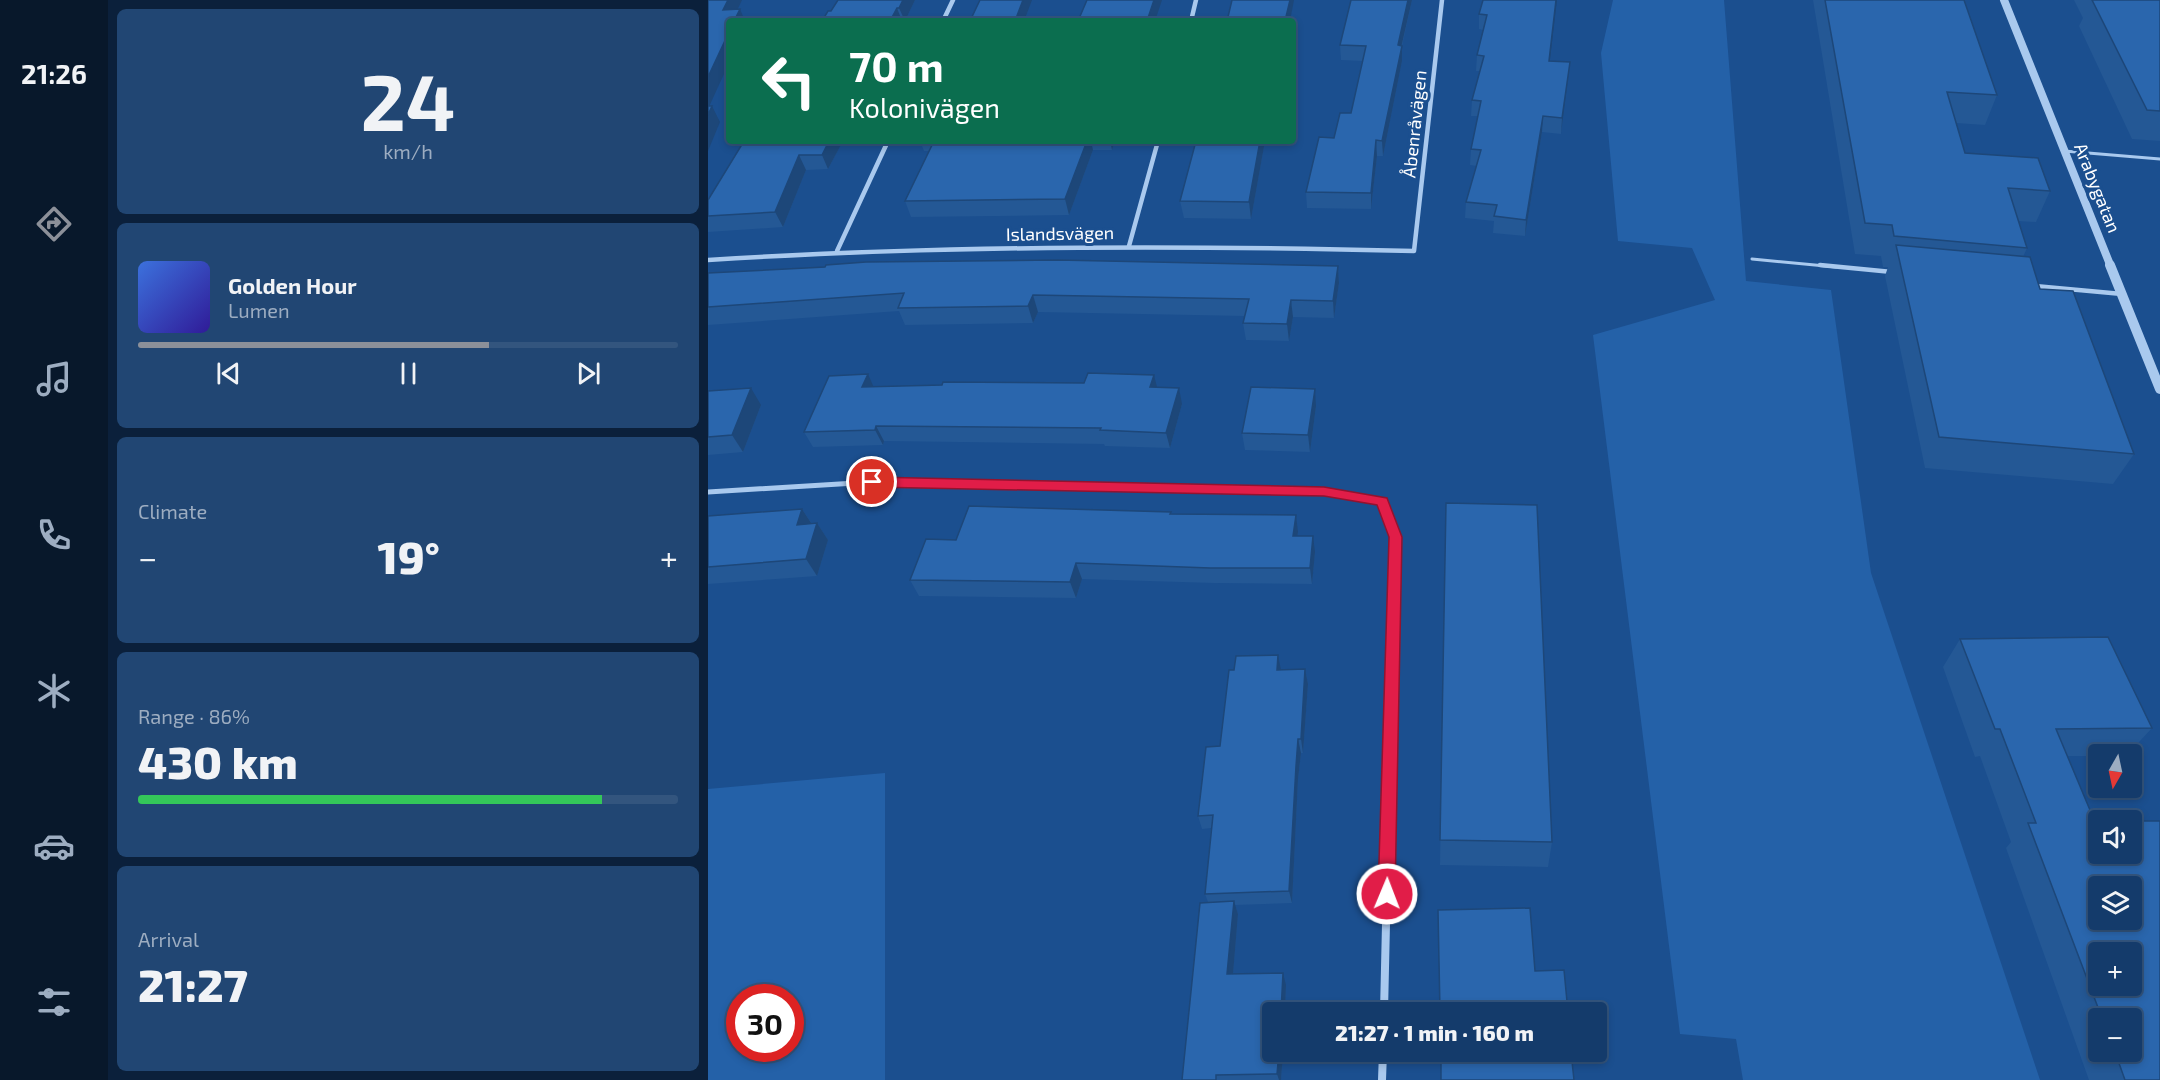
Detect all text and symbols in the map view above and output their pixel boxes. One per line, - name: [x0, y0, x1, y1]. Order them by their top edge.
- text: 70 m: [849, 40, 944, 90]
- icon: left: [750, 42, 828, 120]
- text: 24: [360, 53, 456, 147]
- text: 21:26: [21, 57, 87, 89]
- street label: Åbenråvägen: [1397, 69, 1431, 179]
- text: Kolonivägen: [849, 91, 1000, 123]
- text: km/h: [383, 139, 433, 163]
- street label: Arabygatan: [2070, 139, 2126, 236]
- icon: directions: [33, 203, 75, 245]
- street label: Islandsvägen: [1006, 221, 1114, 245]
- text: Golden Hour: [228, 272, 357, 298]
- text: Lumen: [228, 298, 290, 322]
- icon: previous: [212, 357, 245, 390]
- icon: pause: [392, 357, 425, 390]
- icon: next: [572, 357, 605, 390]
- icon: music: [33, 358, 75, 400]
- pin: [846, 456, 897, 507]
- icon: arrive: [855, 465, 888, 498]
- text: Climate: [138, 499, 207, 523]
- icon: phone: [33, 514, 75, 556]
- text: 19°: [377, 529, 440, 583]
- text: −: [138, 537, 157, 577]
- text: +: [660, 537, 678, 577]
- icon: climate: [33, 670, 75, 712]
- text: Range · 86%: [138, 704, 250, 728]
- text: 430 km: [138, 734, 298, 788]
- north arrow: [2088, 744, 2142, 798]
- map controls: [2088, 744, 2142, 1062]
- button: sound: [2088, 810, 2142, 864]
- icon: car: [33, 825, 75, 867]
- position arrow: [1355, 862, 1419, 926]
- button: layers: [2088, 876, 2142, 930]
- text: Arrival: [138, 927, 199, 951]
- button: +: [2088, 942, 2142, 996]
- text: 21:27: [138, 957, 248, 1011]
- icon: filters: [33, 981, 75, 1023]
- speed limit sign: 30: [726, 984, 804, 1062]
- button: −: [2088, 1008, 2142, 1062]
- text: 21:27 · 1 min · 160 m: [1335, 1019, 1534, 1045]

